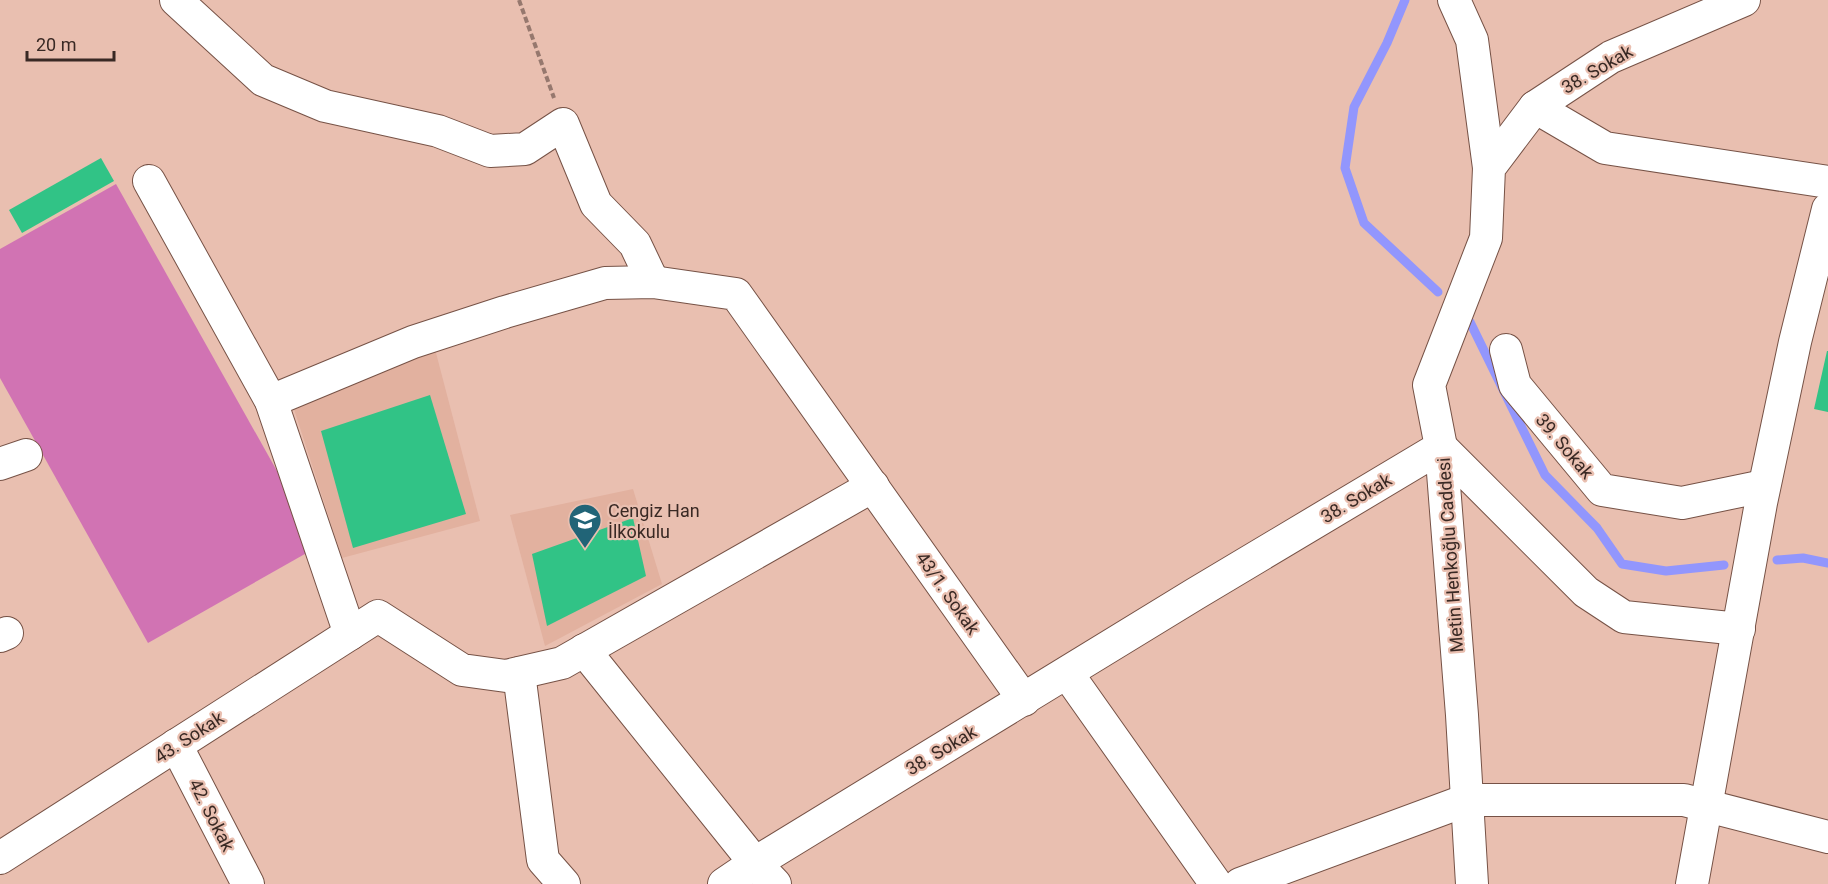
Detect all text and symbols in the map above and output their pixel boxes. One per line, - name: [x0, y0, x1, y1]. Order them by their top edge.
- scale bar: [27, 24, 114, 62]
- text: 20 m: [36, 34, 76, 55]
- street label: 38. Sokak: [1558, 40, 1637, 98]
- street label: 39. Sokak: [1532, 409, 1599, 483]
- street label: Metin Henkoğlu Caddesi: [1433, 457, 1467, 653]
- street label: 38. Sokak: [1317, 468, 1396, 527]
- place label: Cengiz Han İlkokulu: [608, 500, 700, 542]
- school or university icon: Cengiz Han İlkokulu: [567, 502, 603, 549]
- street label: 43/1. Sokak: [912, 548, 985, 639]
- street label: 43. Sokak: [150, 706, 228, 767]
- street label: 38. Sokak: [902, 720, 981, 779]
- street label: 42. Sokak: [185, 775, 240, 855]

